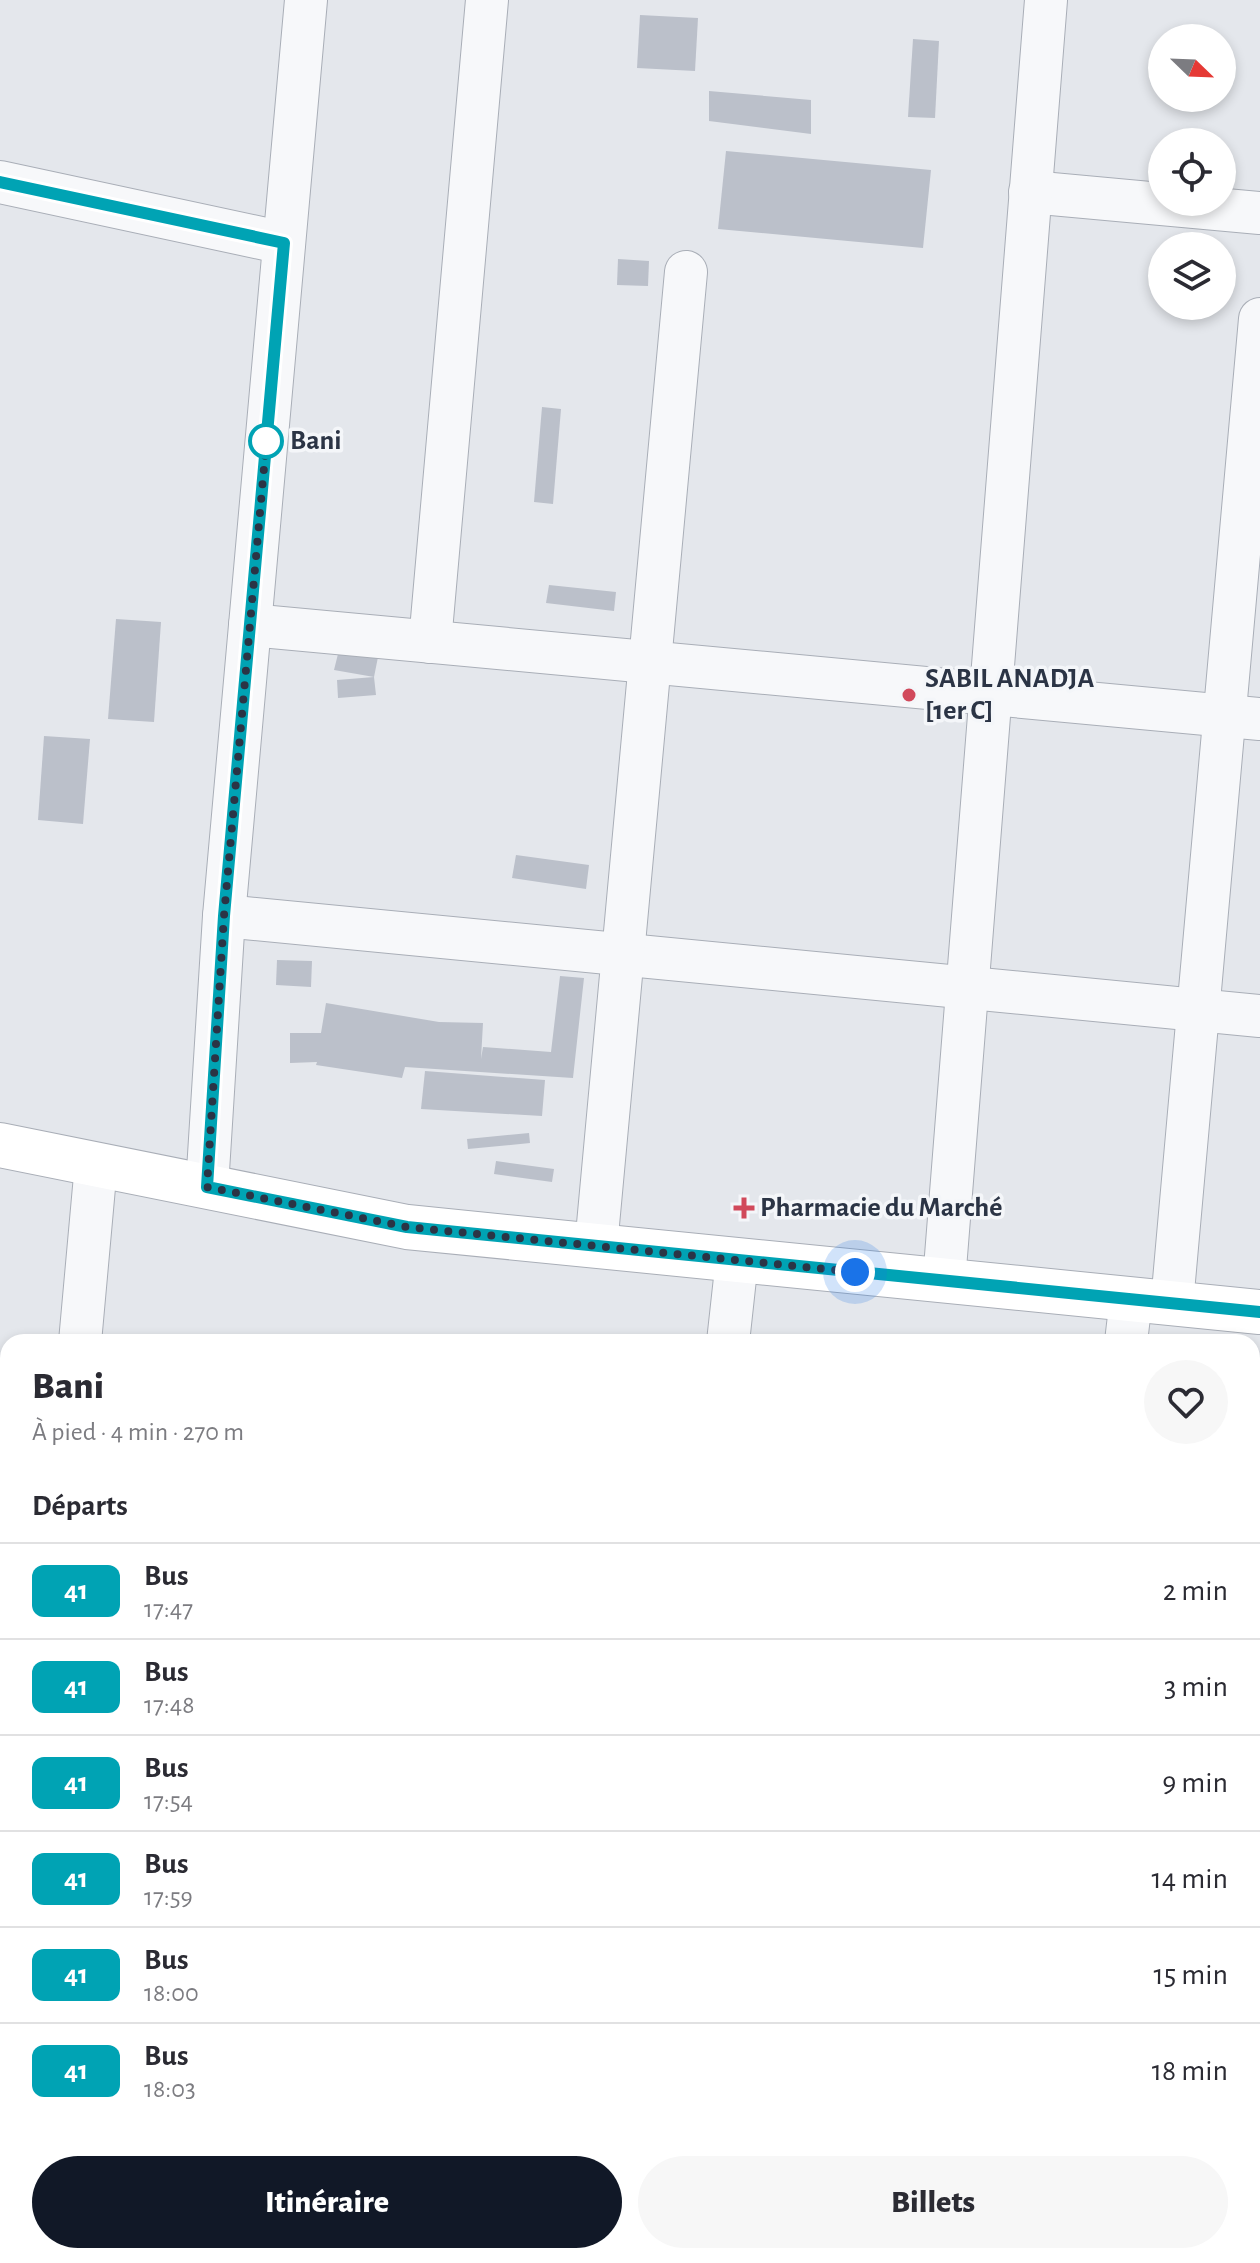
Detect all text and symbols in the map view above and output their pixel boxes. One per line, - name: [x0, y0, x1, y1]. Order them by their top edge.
- north arrow: [1148, 24, 1236, 112]
- map controls: [1148, 24, 1236, 320]
- button: locate: [1148, 128, 1236, 216]
- button: layers: [1148, 232, 1236, 320]
- marker: Bani: [249, 424, 283, 458]
- place label: Bani: [290, 427, 342, 455]
- place label: SABIL ANADJA [1er C]: [925, 665, 1094, 725]
- marker: SABIL ANADJA [1er C]: [900, 686, 918, 704]
- place label: Pharmacie du Marché: [760, 1194, 1003, 1222]
- marker: Pharmacie du Marché: [735, 1199, 753, 1217]
- your location: [835, 1252, 875, 1292]
- button: heart: [1144, 1360, 1228, 1444]
- text: Bani: [32, 1368, 104, 1406]
- text: À pied · 4 min · 270 m: [32, 1419, 244, 1445]
- text: Départs: [32, 1491, 128, 1521]
- text: Bus: [144, 1561, 189, 1591]
- text: 2 min: [1163, 1576, 1228, 1606]
- text: 41: [64, 1577, 88, 1605]
- text: 17:47: [144, 1596, 193, 1622]
- text: Bus: [144, 1657, 189, 1687]
- text: 3 min: [1164, 1672, 1228, 1702]
- text: 41: [64, 1673, 88, 1701]
- text: 17:48: [144, 1692, 195, 1718]
- text: Bus: [144, 1753, 189, 1783]
- text: 9 min: [1162, 1768, 1228, 1798]
- text: 41: [64, 1769, 88, 1797]
- text: 17:54: [144, 1788, 193, 1814]
- text: Bus: [144, 1849, 189, 1879]
- text: 14 min: [1152, 1864, 1228, 1894]
- text: 41: [64, 1865, 88, 1893]
- text: 17:59: [144, 1884, 193, 1910]
- text: Bus: [144, 1945, 189, 1975]
- text: 15 min: [1153, 1960, 1228, 1990]
- text: 41: [64, 1961, 88, 1989]
- text: 18:00: [144, 1980, 199, 2006]
- text: Bus: [144, 2041, 189, 2071]
- text: 18 min: [1152, 2056, 1228, 2086]
- text: 41: [64, 2057, 88, 2085]
- text: 18:03: [144, 2076, 196, 2102]
- button: Itinéraire: [32, 2156, 622, 2248]
- button: Billets: [638, 2156, 1228, 2248]

